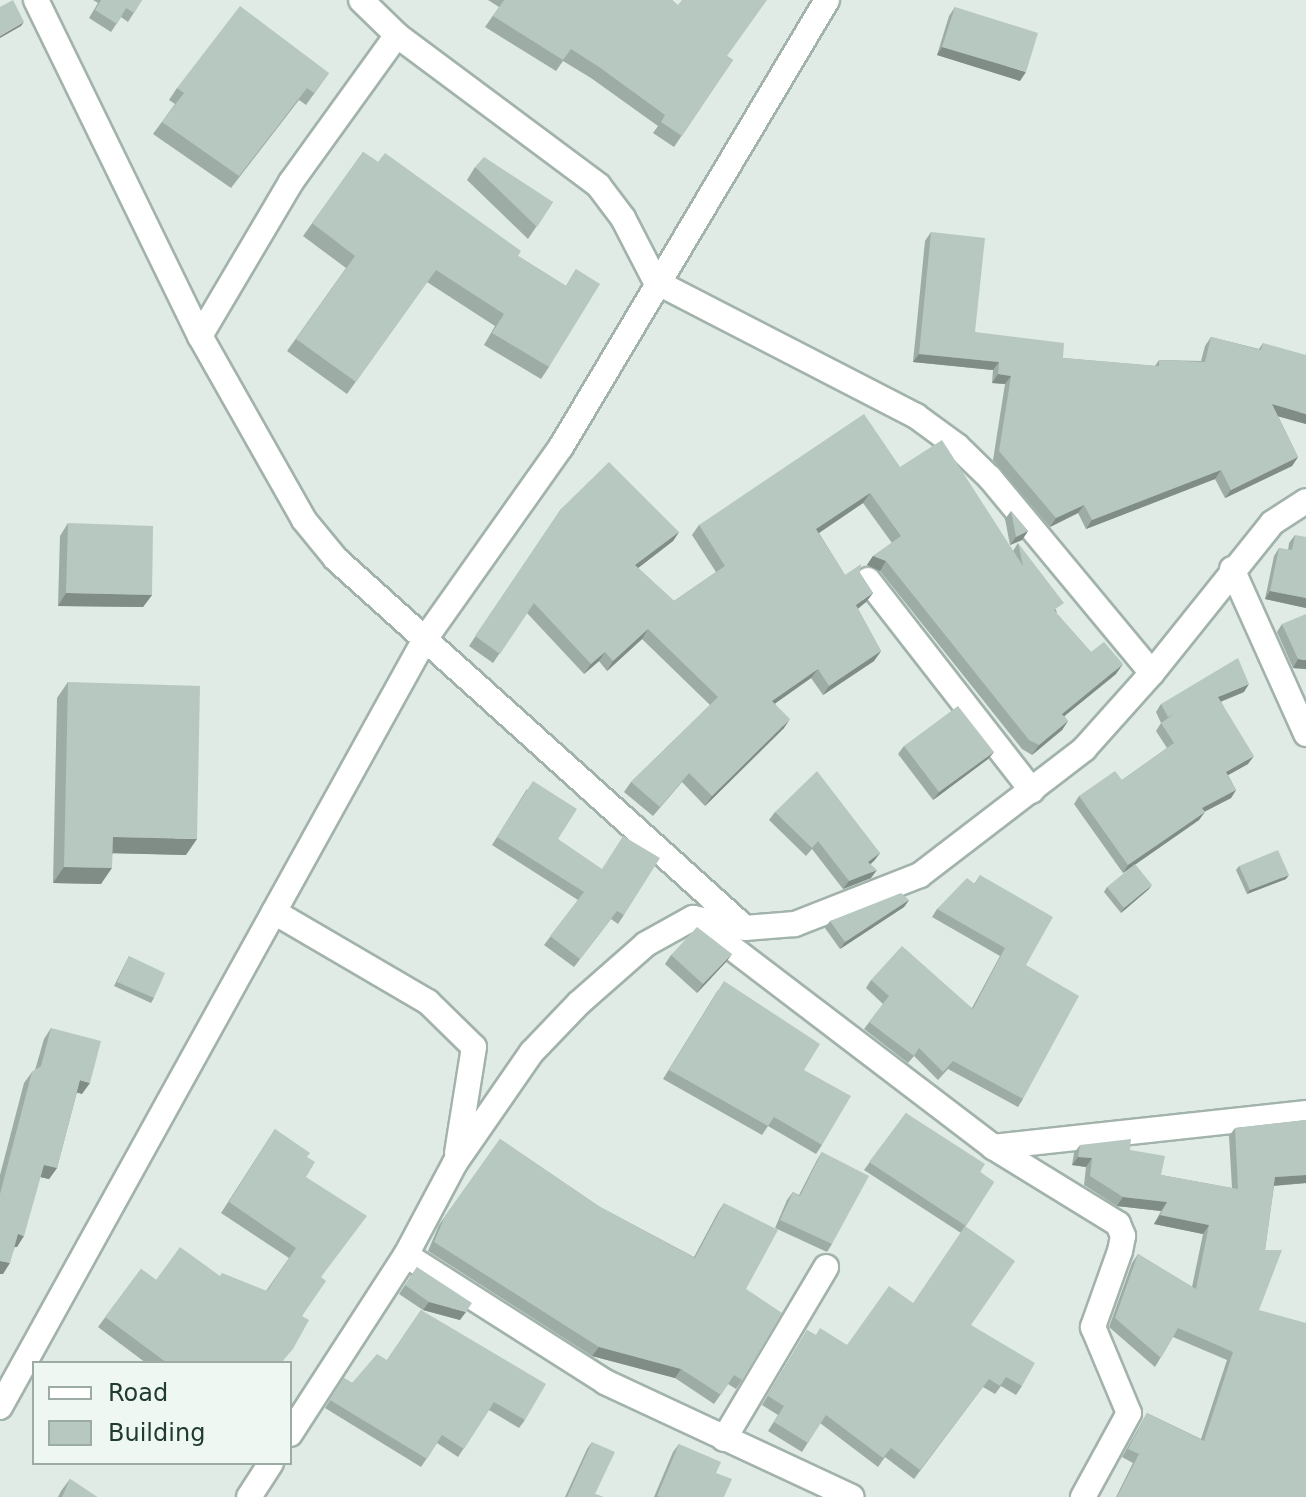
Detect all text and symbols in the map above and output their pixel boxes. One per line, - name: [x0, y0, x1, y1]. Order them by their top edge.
- legend: [32, 1361, 292, 1465]
- text: Road: [108, 1379, 168, 1407]
- text: Building: [108, 1419, 205, 1447]

